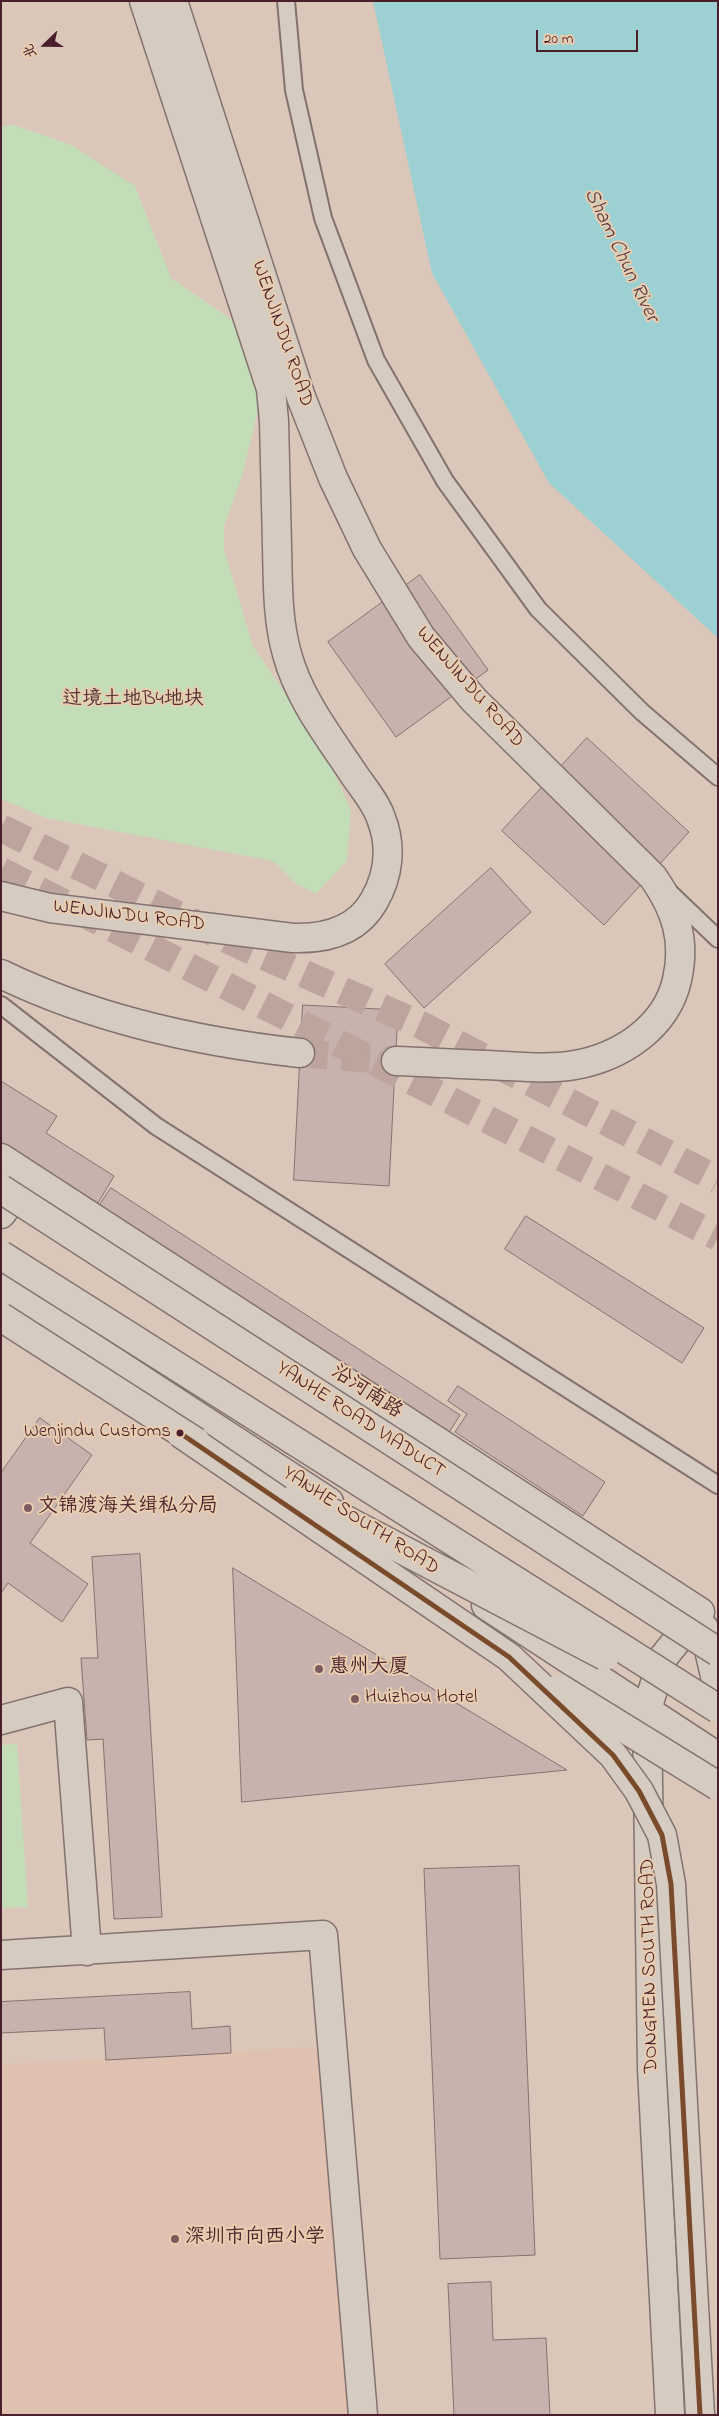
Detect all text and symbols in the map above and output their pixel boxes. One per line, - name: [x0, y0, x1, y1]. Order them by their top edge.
- north arrow: [20, 20, 70, 70]
- scale bar: [539, 20, 642, 52]
- text: 20 m: [544, 28, 573, 50]
- text: 北: [18, 40, 43, 61]
- water label: Sham Chun River: [577, 185, 663, 327]
- street label: WENJINDU ROAD: [245, 258, 317, 410]
- street label: WENJINDU ROAD: [410, 622, 528, 754]
- park label: 过境土地B4地块: [62, 689, 204, 713]
- street label: WENJINDU ROAD: [52, 896, 206, 938]
- street label: YANHE ROAD VIADUCT: [271, 1357, 449, 1485]
- street label: 沿河南路: [326, 1361, 406, 1425]
- place label: Wenjindu Customs: [24, 1422, 171, 1444]
- marker: Wenjindu Customs: [175, 1428, 185, 1438]
- street label: YANHE SOUTH ROAD: [277, 1462, 443, 1582]
- place label: 文锦渡海关缉私分局: [38, 1496, 218, 1520]
- marker: 文锦渡海关缉私分局: [22, 1502, 34, 1514]
- place label: 惠州大厦: [329, 1657, 409, 1681]
- marker: 惠州大厦: [313, 1663, 325, 1675]
- place label: Huizhou Hotel: [365, 1687, 477, 1711]
- marker: Huizhou Hotel: [349, 1693, 361, 1705]
- street label: DONGMEN SOUTH ROAD: [637, 1858, 665, 2074]
- place label: 深圳市向西小学: [185, 2227, 325, 2251]
- marker: 深圳市向西小学: [169, 2233, 181, 2245]

